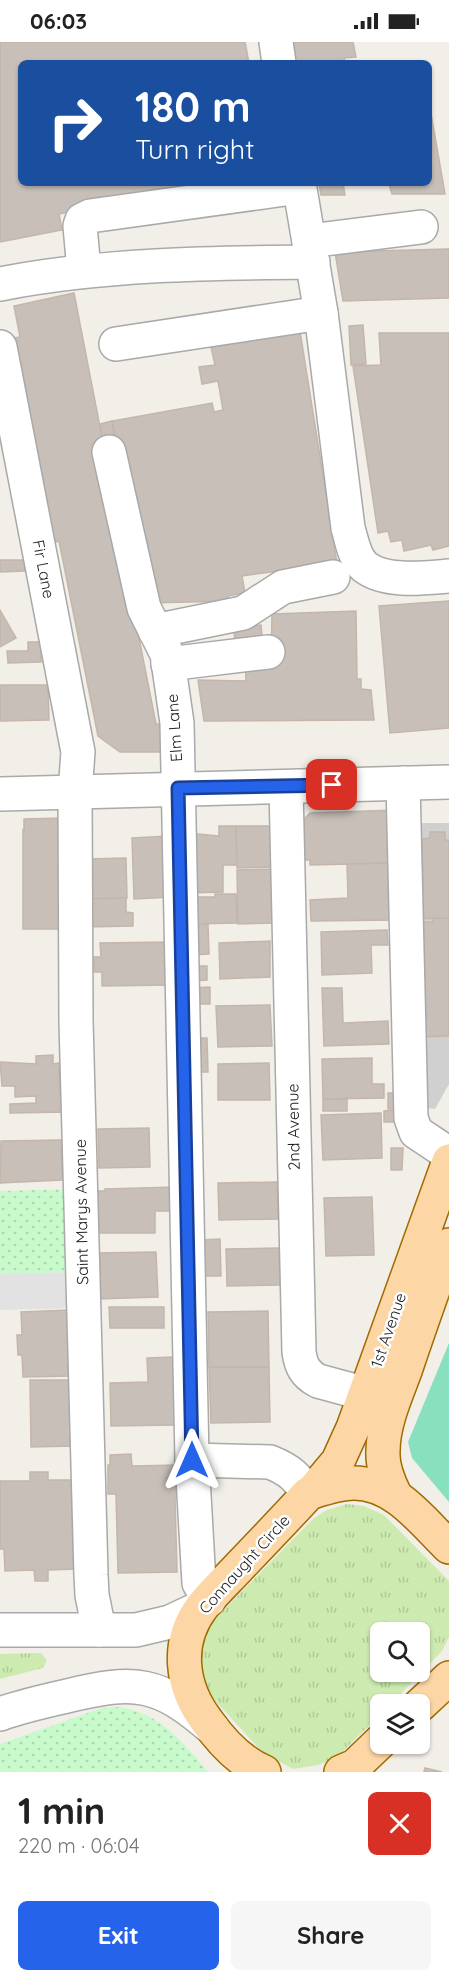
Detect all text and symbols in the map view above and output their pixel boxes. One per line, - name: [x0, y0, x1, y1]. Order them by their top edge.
- text: 06:03: [30, 7, 87, 35]
- text: 180 m: [135, 80, 251, 133]
- icon: right: [36, 84, 114, 162]
- text: Turn right: [135, 132, 254, 166]
- street label: Fir Lane: [29, 538, 59, 600]
- street label: Elm Lane: [162, 693, 186, 763]
- pin: [306, 759, 357, 810]
- icon: arrive: [315, 768, 348, 801]
- street label: 2nd Avenue: [282, 1083, 304, 1171]
- street label: Saint Marys Avenue: [70, 1139, 92, 1285]
- street label: 1st Avenue: [366, 1290, 410, 1370]
- position arrow: [160, 1428, 224, 1492]
- street label: Connaught Circle: [194, 1510, 294, 1618]
- map controls: [370, 1622, 430, 1754]
- button: search: [370, 1622, 430, 1682]
- button: layers: [370, 1694, 430, 1754]
- text: 1 min: [18, 1788, 105, 1833]
- button: close: [368, 1792, 431, 1855]
- text: 220 m · 06:04: [18, 1833, 139, 1858]
- button: Exit: [18, 1901, 219, 1970]
- button: Share: [231, 1901, 431, 1970]

